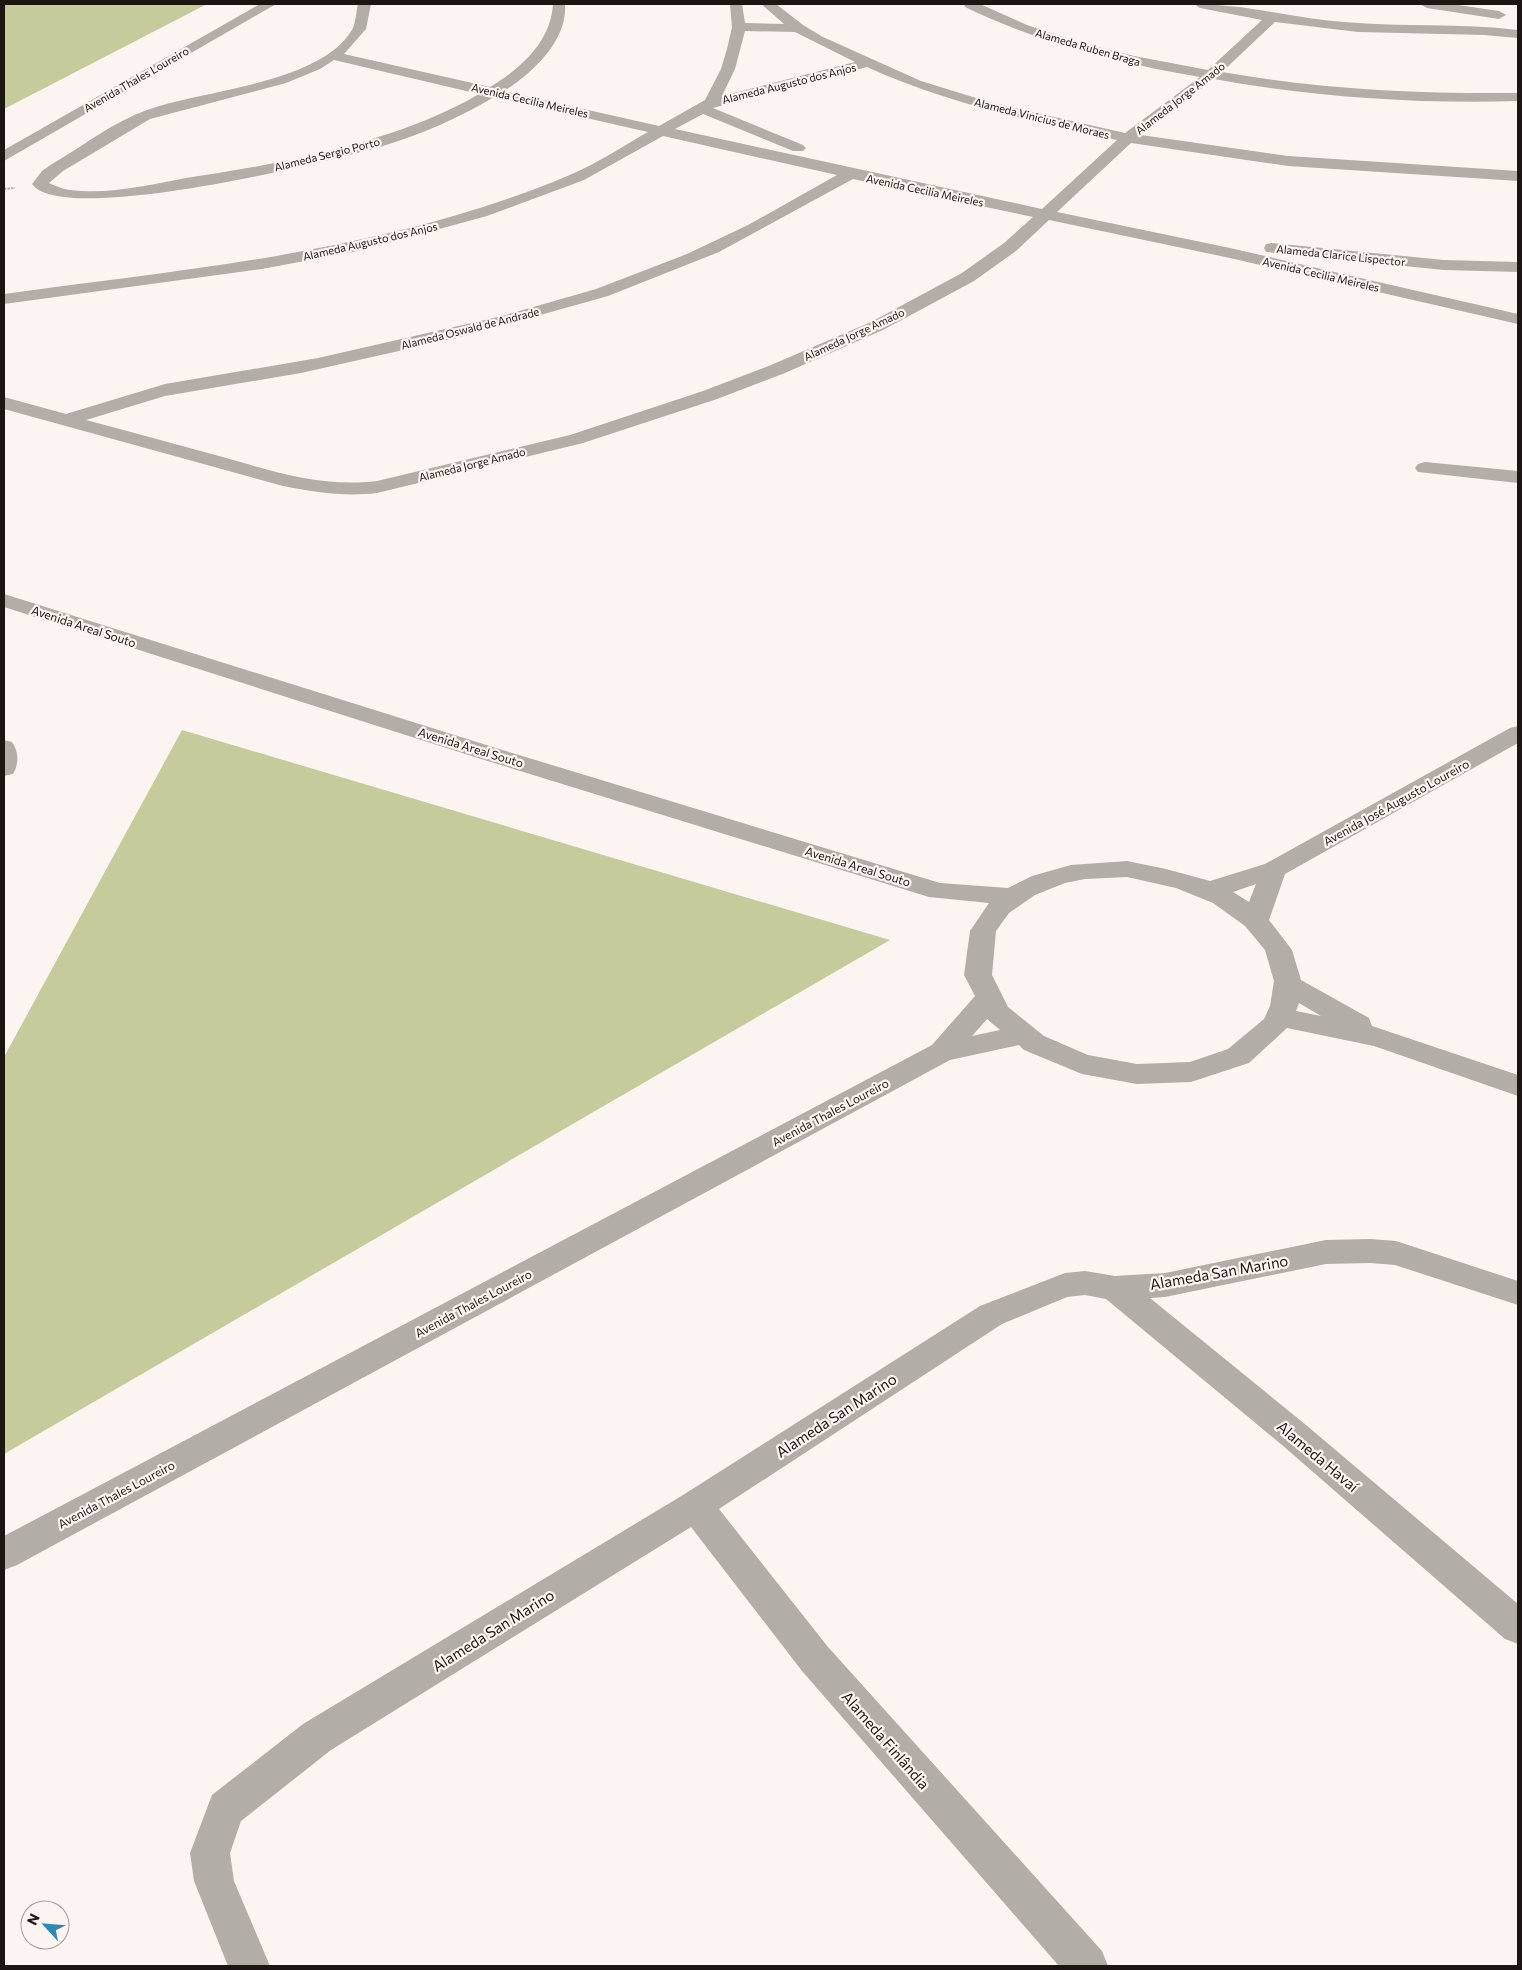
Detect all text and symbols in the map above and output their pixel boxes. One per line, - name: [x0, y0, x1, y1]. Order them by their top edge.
- street label: Alameda Ruben Braga: [1034, 26, 1142, 68]
- street label: Avenida Thales Loureiro: [81, 43, 191, 114]
- street label: Alameda Jorge Amado: [1133, 59, 1228, 138]
- street label: Alameda Augusto dos Anjos: [721, 60, 857, 106]
- street label: Avenida Cecilia Meireles: [470, 80, 590, 120]
- street label: Alameda Vinicius de Moraes: [973, 95, 1111, 141]
- street label: Alameda Sergio Porto: [273, 134, 382, 173]
- street label: Avenida Cecilia Meireles: [865, 171, 985, 209]
- street label: Alameda Augusto dos Anjos: [301, 219, 439, 263]
- street label: Alameda Clarice Lispector: [1276, 242, 1407, 268]
- street label: Avenida Cecilia Meireles: [1261, 254, 1381, 294]
- street label: Alameda Oswald de Andrade: [400, 304, 541, 351]
- street label: Alameda Jorge Amado: [802, 305, 907, 364]
- street label: Alameda Jorge Amado: [417, 444, 527, 485]
- street label: Avenida Areal Souto: [30, 602, 138, 650]
- street label: Avenida Areal Souto: [417, 724, 525, 770]
- street label: Avenida José Augusto Loureiro: [1321, 756, 1472, 849]
- street label: Avenida Areal Souto: [804, 843, 912, 889]
- street label: Avenida Thales Loureiro: [769, 1075, 891, 1149]
- street label: Alameda San Marino: [1149, 1251, 1290, 1293]
- street label: Avenida Thales Loureiro: [412, 1266, 534, 1340]
- street label: Alameda San Marino: [772, 1369, 900, 1461]
- street label: Alameda Havaí: [1274, 1417, 1363, 1496]
- street label: Avenida Thales Loureiro: [55, 1457, 177, 1531]
- street label: Alameda San Marino: [429, 1585, 557, 1675]
- street label: Alameda Finlândia: [839, 1687, 933, 1793]
- north arrow: [20, 1900, 70, 1950]
- text: N: [23, 1911, 43, 1928]

